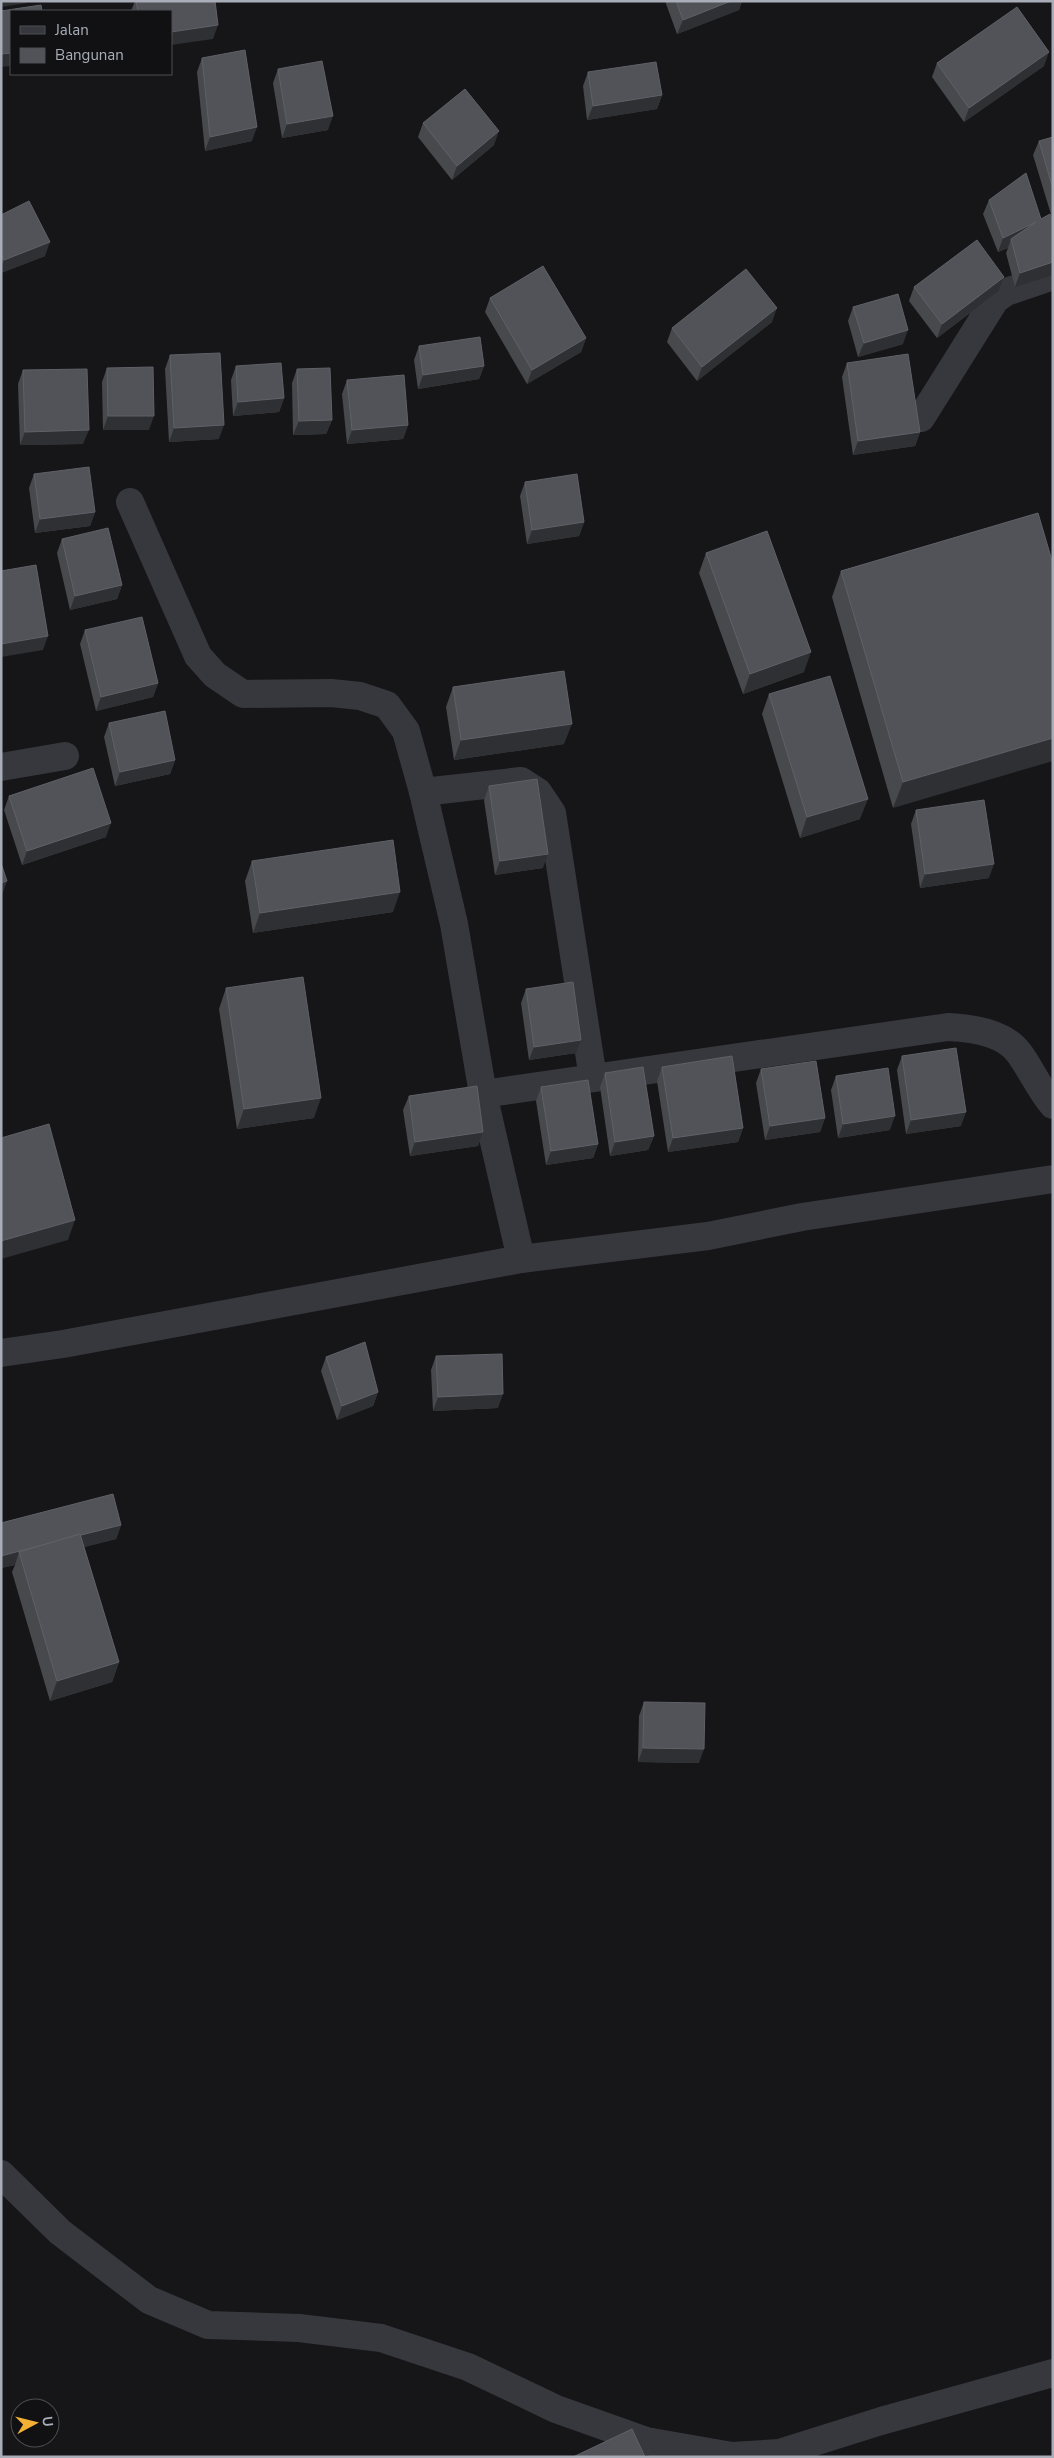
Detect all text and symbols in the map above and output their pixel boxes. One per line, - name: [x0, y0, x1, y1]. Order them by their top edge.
- legend: [10, 10, 172, 75]
- text: Jalan: [54, 20, 89, 40]
- text: Bangunan: [55, 45, 124, 65]
- north arrow: [10, 2398, 60, 2448]
- text: U: [37, 2415, 57, 2428]

